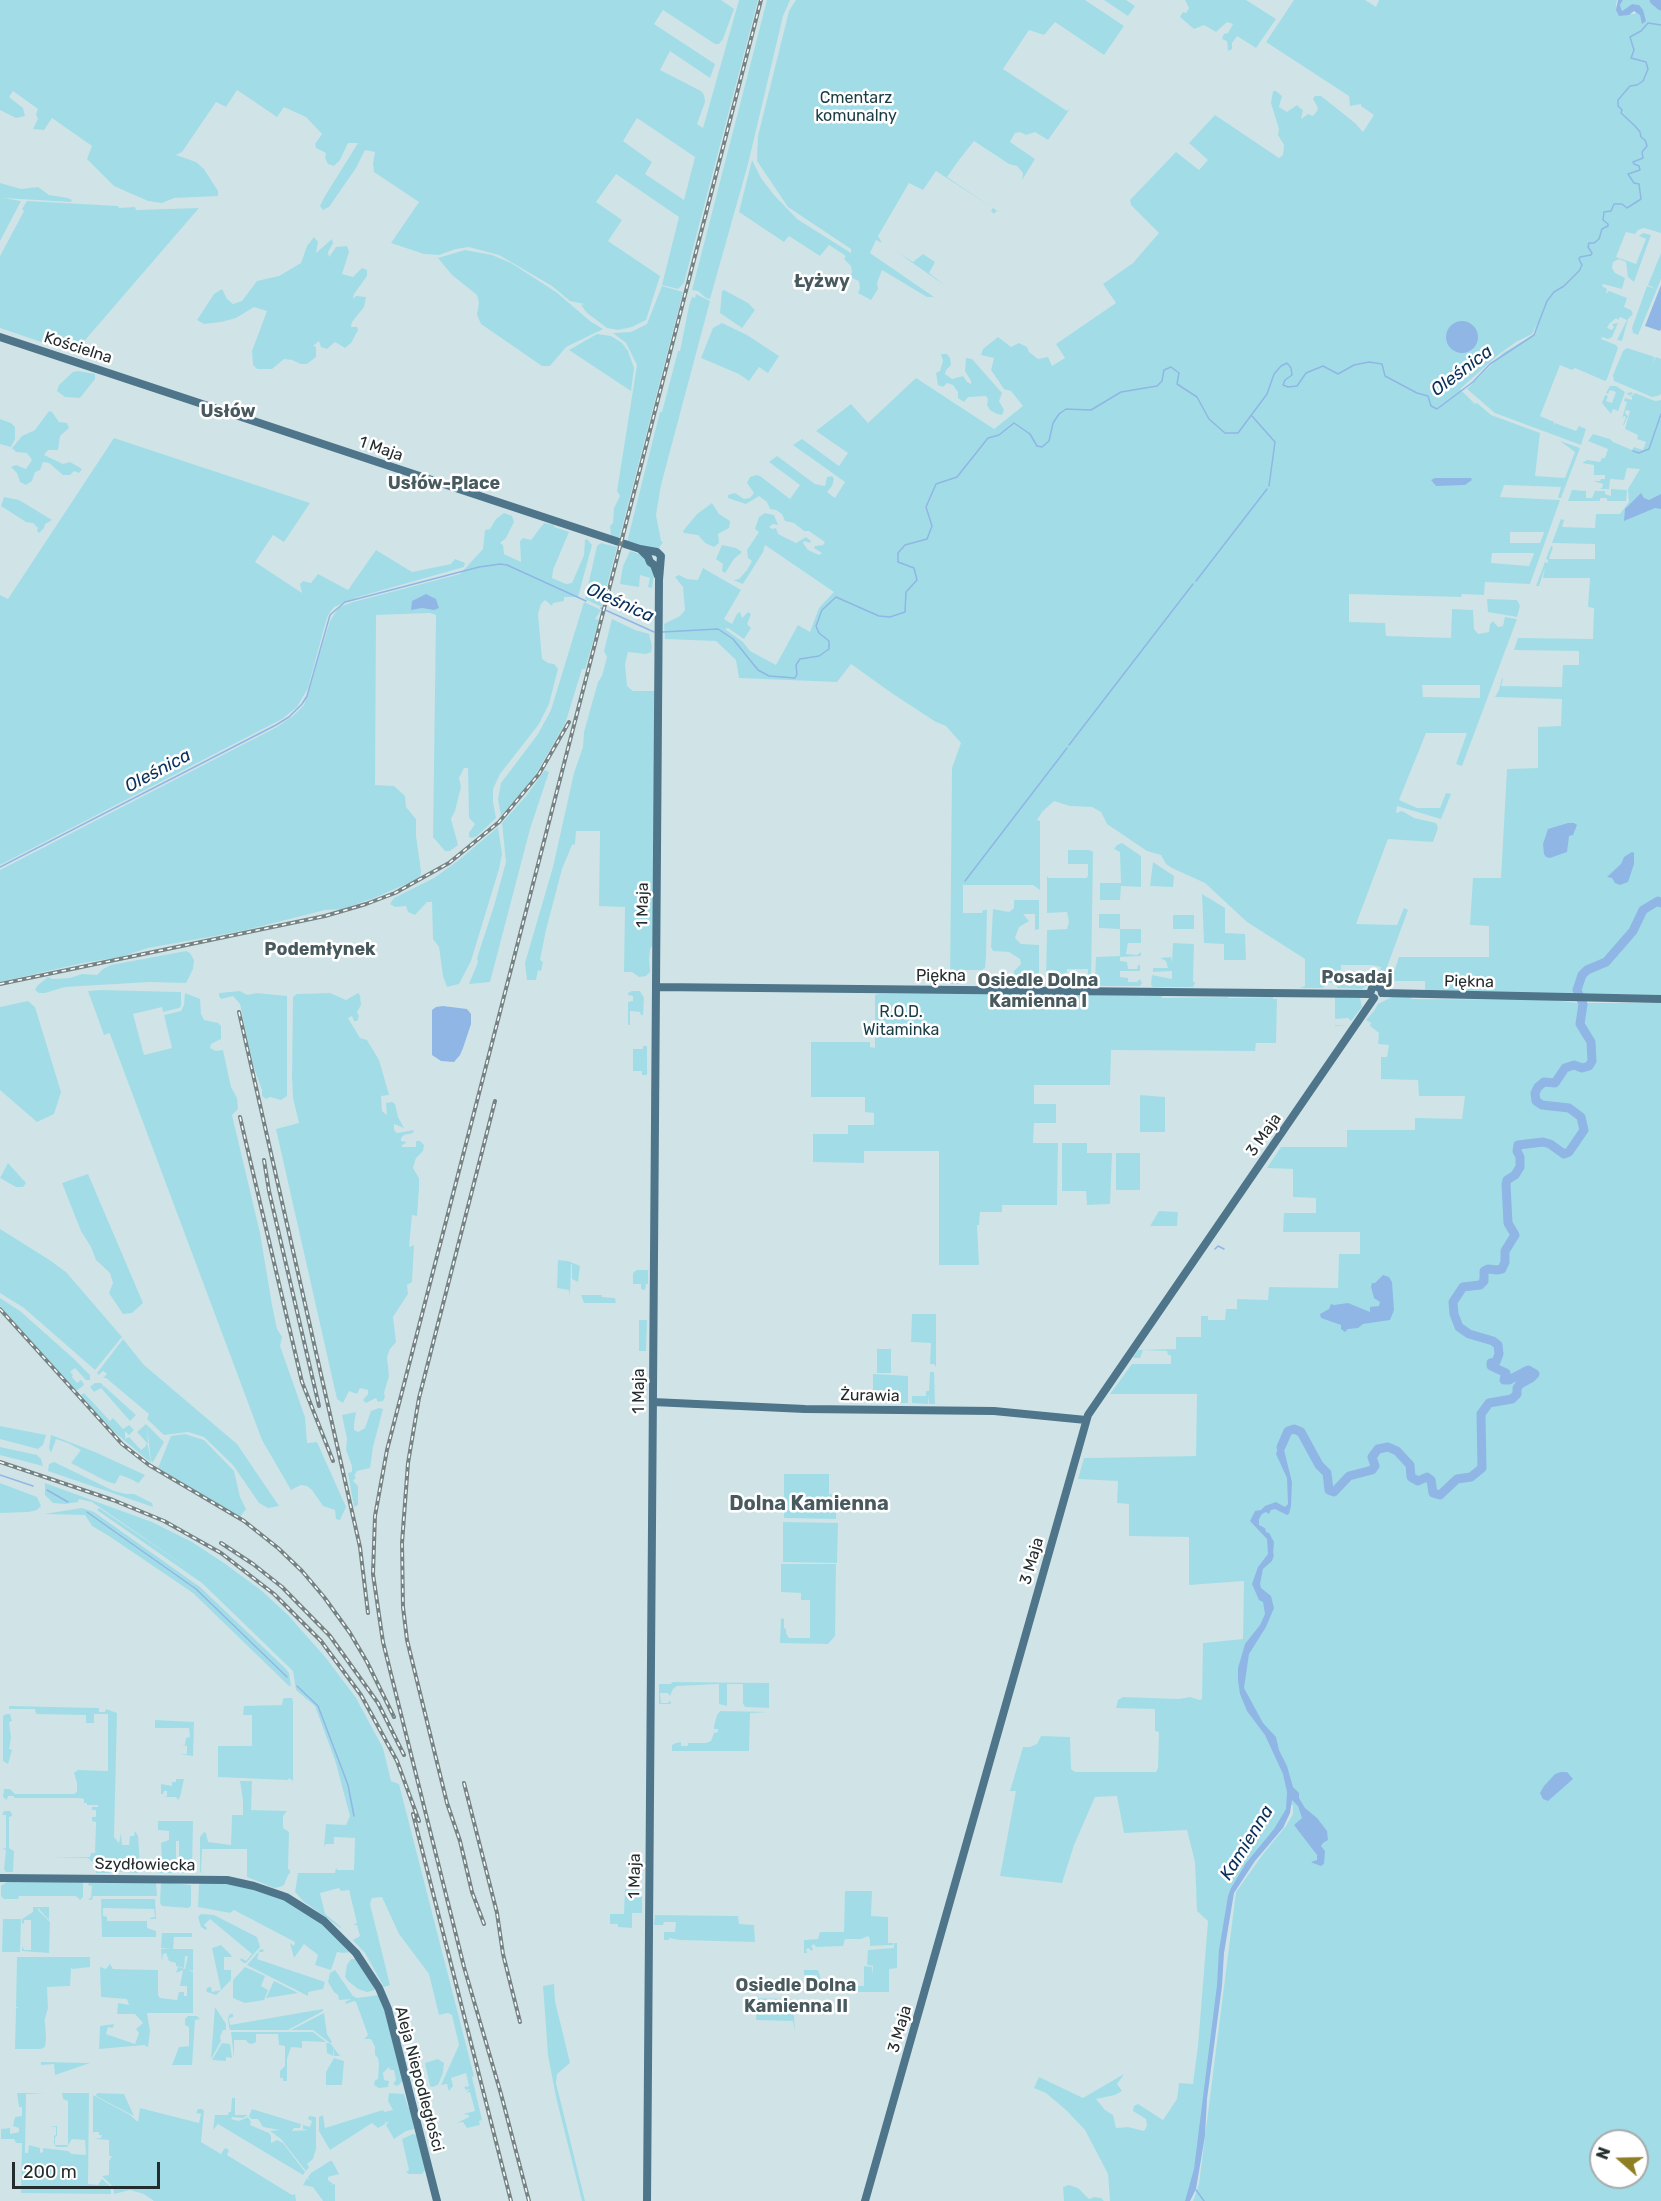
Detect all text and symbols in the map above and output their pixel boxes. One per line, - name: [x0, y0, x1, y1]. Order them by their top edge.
- park label: Cmentarz komunalny: [815, 88, 897, 126]
- district label: Łyżwy: [794, 271, 850, 293]
- street label: Kościelna: [41, 328, 115, 368]
- water label: Oleśnica: [1427, 341, 1497, 401]
- district label: Usłów: [201, 401, 255, 423]
- street label: 1 Maja: [356, 433, 406, 465]
- district label: Usłów-Place: [388, 473, 500, 495]
- water label: Oleśnica: [583, 579, 657, 627]
- water label: Oleśnica: [121, 745, 195, 797]
- street label: 1 Maja: [633, 882, 653, 928]
- district label: Podemłynek: [264, 939, 376, 961]
- street label: Piękna: [916, 966, 966, 986]
- district label: Posadaj: [1321, 967, 1393, 989]
- district label: Osiedle Dolna Kamienna I: [978, 970, 1098, 1012]
- street label: Piękna: [1444, 972, 1494, 992]
- park label: R.O.D. Witaminka: [863, 1002, 939, 1040]
- street label: 3 Maja: [1242, 1110, 1286, 1160]
- street label: 1 Maja: [629, 1368, 649, 1414]
- street label: Żurawia: [840, 1386, 900, 1406]
- district label: Dolna Kamienna: [729, 1492, 889, 1516]
- street label: 3 Maja: [1016, 1535, 1048, 1587]
- water label: Kamienna: [1216, 1802, 1278, 1884]
- street label: 1 Maja: [625, 1853, 645, 1899]
- street label: Szydłowiecka: [94, 1855, 196, 1875]
- district label: Osiedle Dolna Kamienna II: [736, 1975, 856, 2018]
- street label: 3 Maja: [884, 2003, 916, 2055]
- street label: Aleja Niepodległości: [390, 2004, 448, 2154]
- north arrow: [1589, 2129, 1649, 2189]
- text: N: [1593, 2145, 1614, 2162]
- scale bar: [15, 2150, 164, 2188]
- text: 200 m: [23, 2161, 77, 2183]

